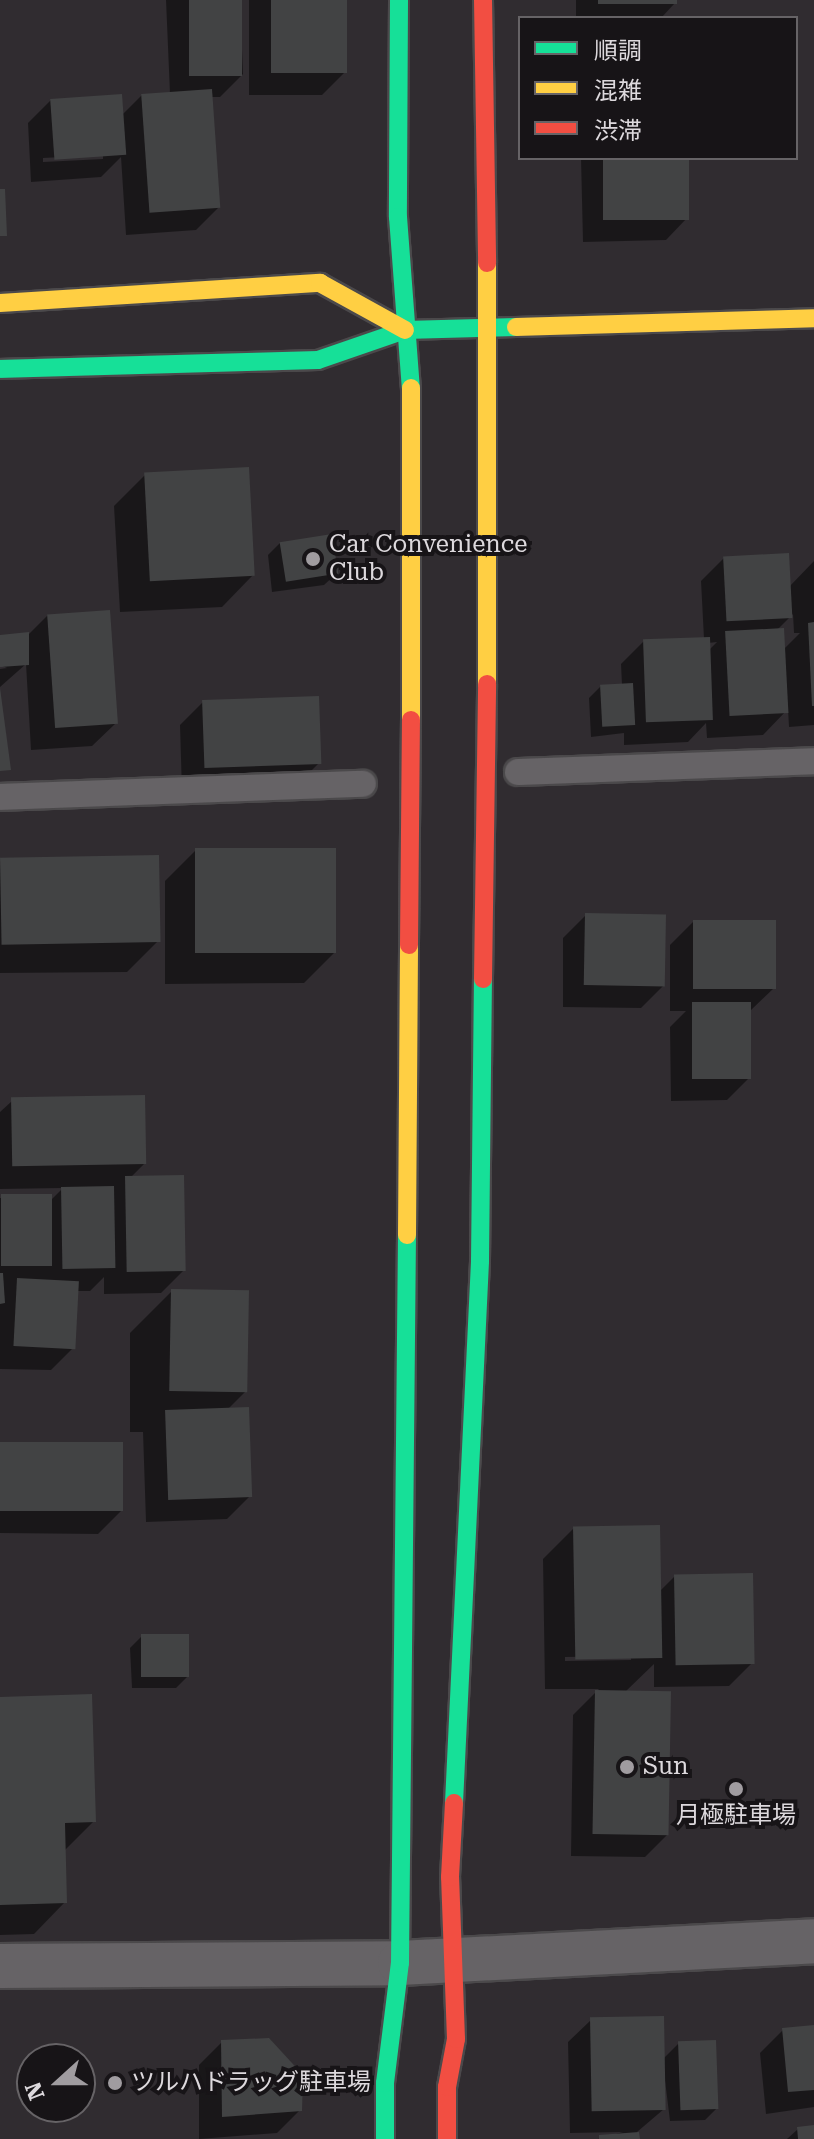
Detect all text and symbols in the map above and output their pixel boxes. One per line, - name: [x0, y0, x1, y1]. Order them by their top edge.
- legend: [518, 16, 798, 160]
- text: 順調: [594, 37, 642, 65]
- text: 混雑: [594, 77, 642, 105]
- text: 渋滞: [594, 117, 642, 145]
- place label: Car Convenience Club: [329, 531, 527, 587]
- marker: Car Convenience Club: [304, 550, 322, 568]
- place label: Sun: [643, 1753, 688, 1781]
- marker: Sun: [618, 1758, 636, 1776]
- marker: 月極駐車場: [727, 1780, 745, 1798]
- place label: 月極駐車場: [676, 1802, 796, 1830]
- north arrow: [16, 2043, 96, 2123]
- place label: ツルハドラッグ駐車場: [131, 2069, 371, 2097]
- marker: ツルハドラッグ駐車場: [106, 2074, 124, 2092]
- text: N: [20, 2079, 50, 2103]

